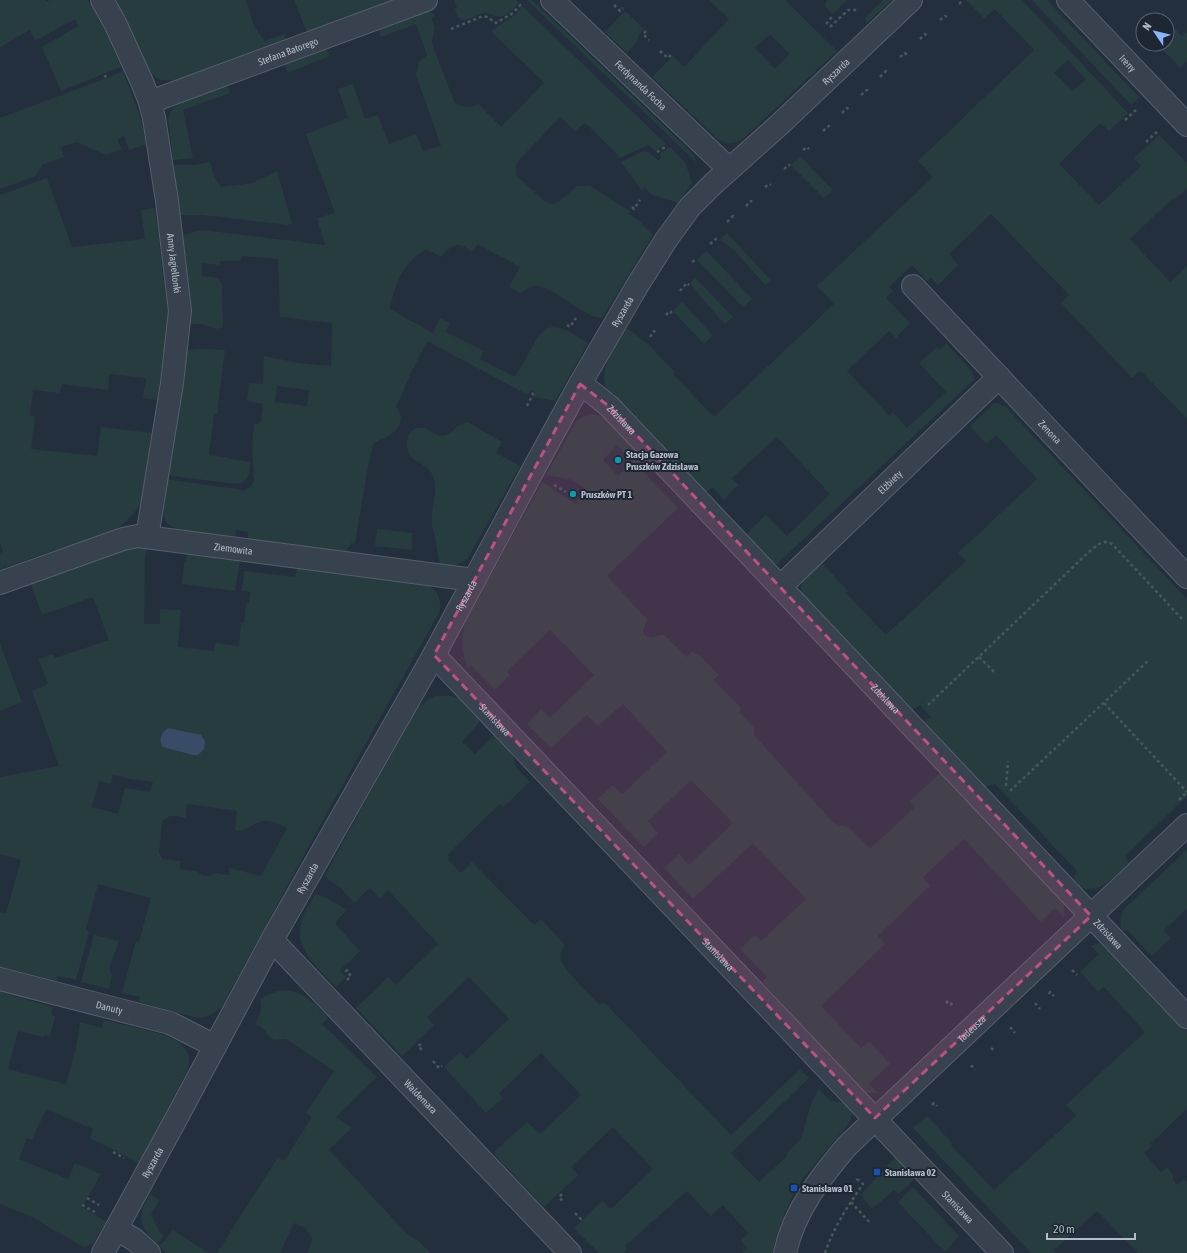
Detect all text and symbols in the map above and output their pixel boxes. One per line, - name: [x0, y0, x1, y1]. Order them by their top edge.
- north arrow: [1135, 12, 1175, 52]
- text: N: [1140, 20, 1154, 32]
- street label: Stefana Batorego: [257, 35, 320, 68]
- street label: Ireny: [1117, 53, 1138, 74]
- street label: Ryszarda: [820, 56, 852, 87]
- street label: Ferdynanda Focha: [613, 58, 669, 113]
- street label: Anny Jagiellonki: [165, 233, 183, 294]
- street label: Ryszarda: [609, 295, 636, 329]
- street label: Zdzisława: [605, 403, 638, 437]
- street label: Zenona: [1036, 418, 1064, 446]
- place label: Stacja Gazowa Pruszków Zdzisława: [626, 449, 699, 472]
- marker: Stacja Gazowa Pruszków Zdzisława: [613, 455, 623, 465]
- street label: Elżbiety: [876, 468, 904, 496]
- marker: Pruszków PT 1: [568, 489, 578, 499]
- place label: Pruszków PT 1: [581, 489, 633, 500]
- street label: Ziemowita: [213, 541, 254, 557]
- street label: Ryszarda: [454, 578, 479, 613]
- street label: Zdzisława: [869, 682, 902, 716]
- street label: Stanisława: [477, 701, 513, 739]
- street label: Ryszarda: [295, 861, 321, 895]
- street label: Zdzisława: [1091, 917, 1125, 951]
- street label: Stanisława: [700, 936, 736, 973]
- street label: Danuty: [95, 999, 124, 1017]
- street label: Tadeusza: [955, 1013, 988, 1045]
- street label: Waldemara: [402, 1078, 440, 1116]
- street label: Ryszarda: [140, 1145, 166, 1180]
- marker: Stanisława 02: [872, 1167, 882, 1177]
- place label: Stanisława 02: [885, 1167, 936, 1178]
- marker: Stanisława 01: [789, 1183, 799, 1193]
- place label: Stanisława 01: [802, 1183, 853, 1194]
- street label: Stanisława: [940, 1189, 976, 1226]
- scale bar: [1047, 1215, 1135, 1241]
- text: 20 m: [1053, 1222, 1075, 1236]

